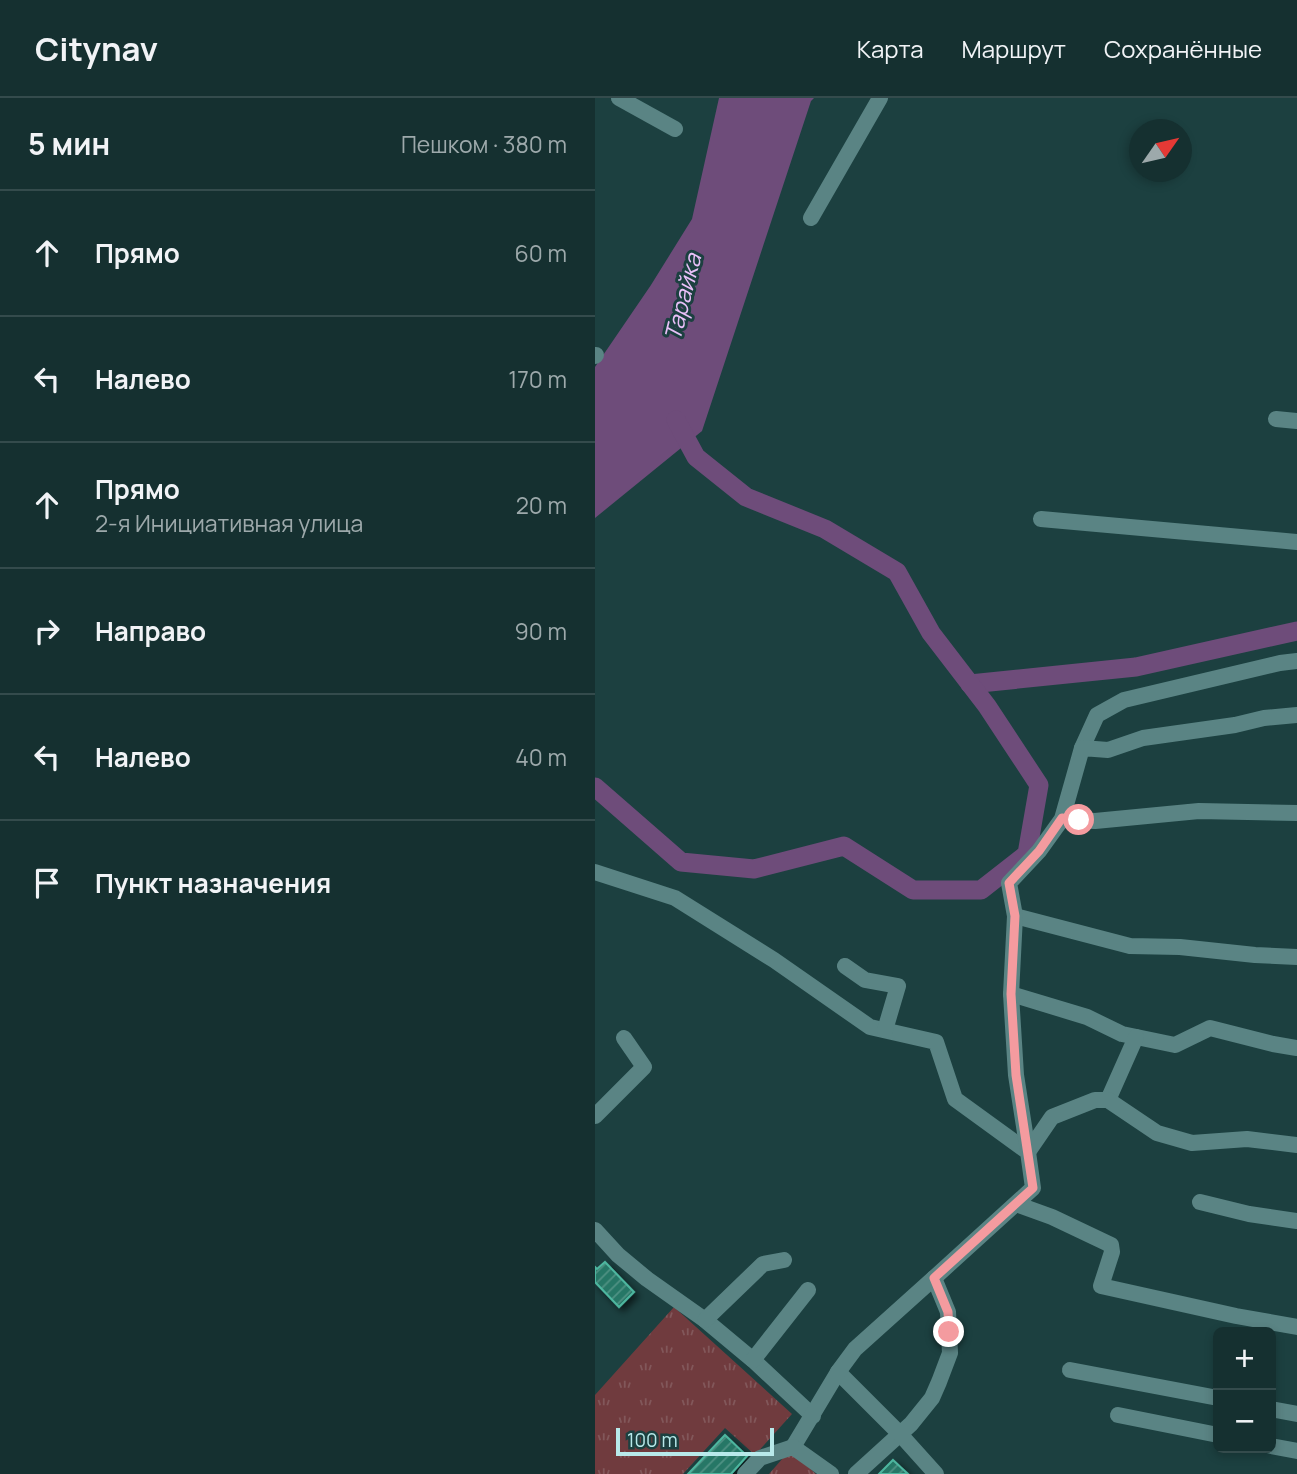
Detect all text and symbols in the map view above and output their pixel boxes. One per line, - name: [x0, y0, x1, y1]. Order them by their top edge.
- text: Citynav: [35, 26, 158, 71]
- text: Карта: [857, 32, 924, 65]
- text: Маршрут: [962, 32, 1066, 65]
- text: Сохранённые: [1104, 32, 1262, 65]
- north arrow: [1129, 119, 1192, 182]
- text: 5 мин: [28, 123, 110, 164]
- text: Пешком · 380 m: [401, 128, 567, 160]
- icon: ahead: [28, 234, 66, 272]
- text: Прямо: [95, 235, 180, 271]
- text: 60 m: [515, 237, 567, 269]
- water label: Тарайка: [656, 249, 709, 344]
- icon: left: [28, 360, 66, 398]
- text: Налево: [95, 361, 191, 397]
- text: 170 m: [508, 363, 567, 395]
- text: Прямо: [95, 471, 180, 507]
- icon: ahead: [28, 486, 66, 524]
- text: 20 m: [516, 489, 567, 521]
- text: 2-я Инициативная улица: [95, 507, 363, 539]
- icon: right: [28, 612, 66, 650]
- text: Направо: [95, 613, 206, 649]
- text: 90 m: [515, 615, 567, 647]
- icon: left: [28, 738, 66, 776]
- text: Налево: [95, 739, 191, 775]
- text: 40 m: [515, 741, 567, 773]
- route start: [1063, 804, 1094, 835]
- icon: arrive: [28, 864, 66, 902]
- text: Пункт назначения: [95, 865, 331, 901]
- route end: [933, 1316, 964, 1347]
- map controls: [1213, 1327, 1276, 1453]
- button: +: [1213, 1327, 1276, 1390]
- button: −: [1213, 1390, 1276, 1453]
- scale bar: [616, 1425, 773, 1457]
- text: 100 m: [627, 1427, 678, 1453]

